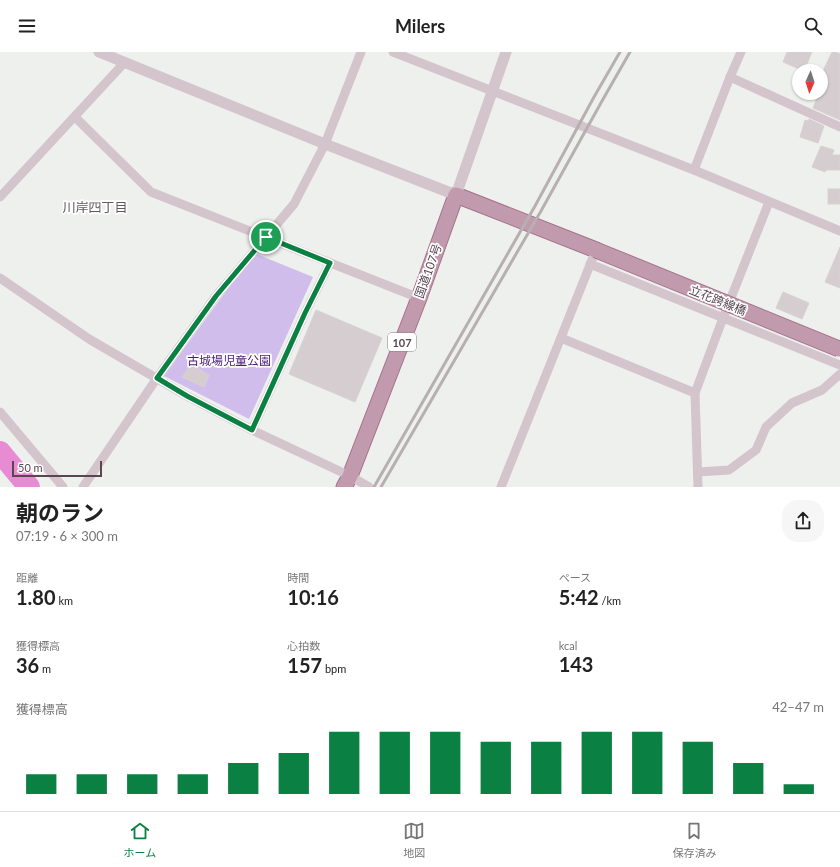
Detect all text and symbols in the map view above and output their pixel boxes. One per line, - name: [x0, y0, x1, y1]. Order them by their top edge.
- icon: menu: [16, 15, 38, 37]
- text: Milers: [395, 15, 445, 37]
- icon: search: [802, 15, 824, 37]
- north arrow: [792, 64, 828, 100]
- map controls: [792, 64, 828, 100]
- district label: 川岸四丁目: [62, 199, 128, 215]
- pin: [249, 220, 283, 254]
- icon: arrive: [255, 226, 277, 248]
- street label: 国道107号: [411, 242, 445, 300]
- street label: 立花跨線橋: [687, 282, 749, 318]
- road number: 107: [388, 333, 416, 351]
- park label: 古城場児童公園: [187, 353, 271, 368]
- scale bar: [12, 459, 102, 478]
- text: 50 m: [18, 461, 43, 474]
- text: 朝のラン: [16, 499, 104, 526]
- button: share: [782, 500, 824, 542]
- text: 07:19 · 6 × 300 m: [16, 528, 118, 544]
- text: 距離: [16, 571, 38, 584]
- text: 時間: [287, 571, 309, 584]
- text: ペース: [559, 571, 591, 584]
- text: 1.80: [16, 585, 56, 609]
- text: 10:16: [287, 585, 339, 609]
- text: 5:42: [559, 585, 599, 609]
- text: km: [56, 594, 73, 607]
- text: /km: [599, 594, 621, 607]
- text: 獲得標高: [16, 639, 60, 652]
- text: 心拍数: [287, 639, 320, 652]
- text: kcal: [559, 639, 577, 652]
- text: 143: [559, 652, 593, 676]
- text: 36: [16, 653, 39, 677]
- text: 157: [287, 653, 322, 677]
- text: m: [39, 662, 51, 675]
- text: bpm: [322, 662, 346, 675]
- text: 42–47 m: [772, 699, 824, 715]
- text: 獲得標高: [16, 701, 68, 717]
- tab: ホーム: [124, 820, 156, 860]
- tab: 地図: [403, 820, 425, 860]
- tab: 保存済み: [672, 820, 716, 860]

